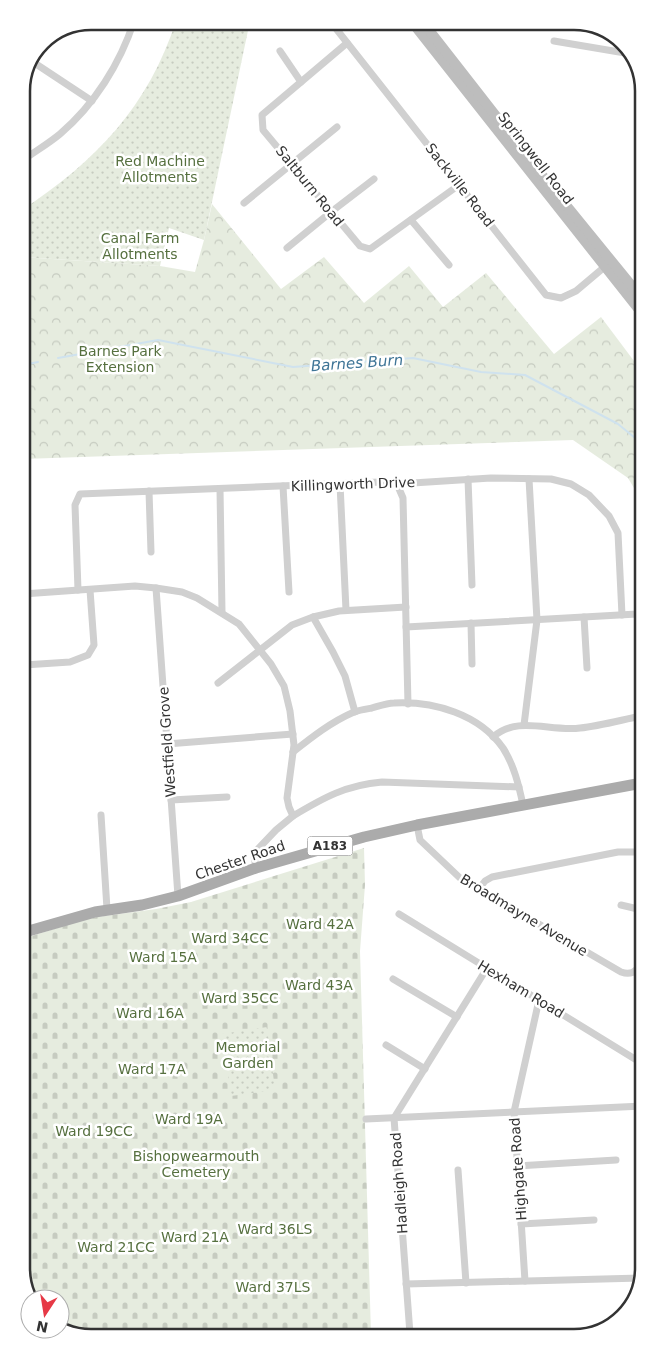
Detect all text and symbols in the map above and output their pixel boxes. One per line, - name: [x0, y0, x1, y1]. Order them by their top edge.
- street label: Springwell Road: [495, 109, 577, 207]
- street label: Sackville Road: [422, 140, 498, 230]
- street label: Saltburn Road: [273, 143, 347, 229]
- park label: Red Machine Allotments: [115, 153, 205, 185]
- park label: Canal Farm Allotments: [101, 230, 179, 262]
- park label: Barnes Park Extension: [78, 343, 162, 375]
- water label: Barnes Burn: [310, 351, 404, 375]
- street label: Killingworth Drive: [291, 474, 415, 494]
- street label: Westfield Grove: [155, 686, 179, 798]
- road number: A183: [308, 836, 352, 856]
- street label: Chester Road: [193, 837, 287, 883]
- street label: Broadmayne Avenue: [458, 871, 590, 959]
- park label: Ward 42A: [286, 916, 354, 932]
- park label: Ward 34CC: [191, 930, 269, 946]
- park label: Ward 15A: [129, 949, 197, 965]
- street label: Hexham Road: [475, 957, 567, 1021]
- park label: Ward 43A: [285, 977, 353, 993]
- park label: Ward 35CC: [201, 990, 279, 1006]
- park label: Ward 16A: [116, 1005, 184, 1021]
- park label: Memorial Garden: [215, 1039, 281, 1071]
- park label: Ward 17A: [118, 1061, 186, 1077]
- park label: Ward 19A: [155, 1111, 223, 1127]
- street label: Highgate Road: [506, 1117, 530, 1221]
- park label: Ward 19CC: [55, 1123, 133, 1139]
- street label: Hadleigh Road: [387, 1132, 411, 1234]
- park label: Bishopwearmouth Cemetery: [133, 1148, 259, 1180]
- park label: Ward 36LS: [238, 1221, 313, 1237]
- park label: Ward 21A: [161, 1229, 229, 1245]
- park label: Ward 21CC: [77, 1239, 155, 1255]
- park label: Ward 37LS: [236, 1279, 311, 1295]
- north arrow: [20, 1289, 70, 1339]
- text: N: [35, 1318, 50, 1336]

